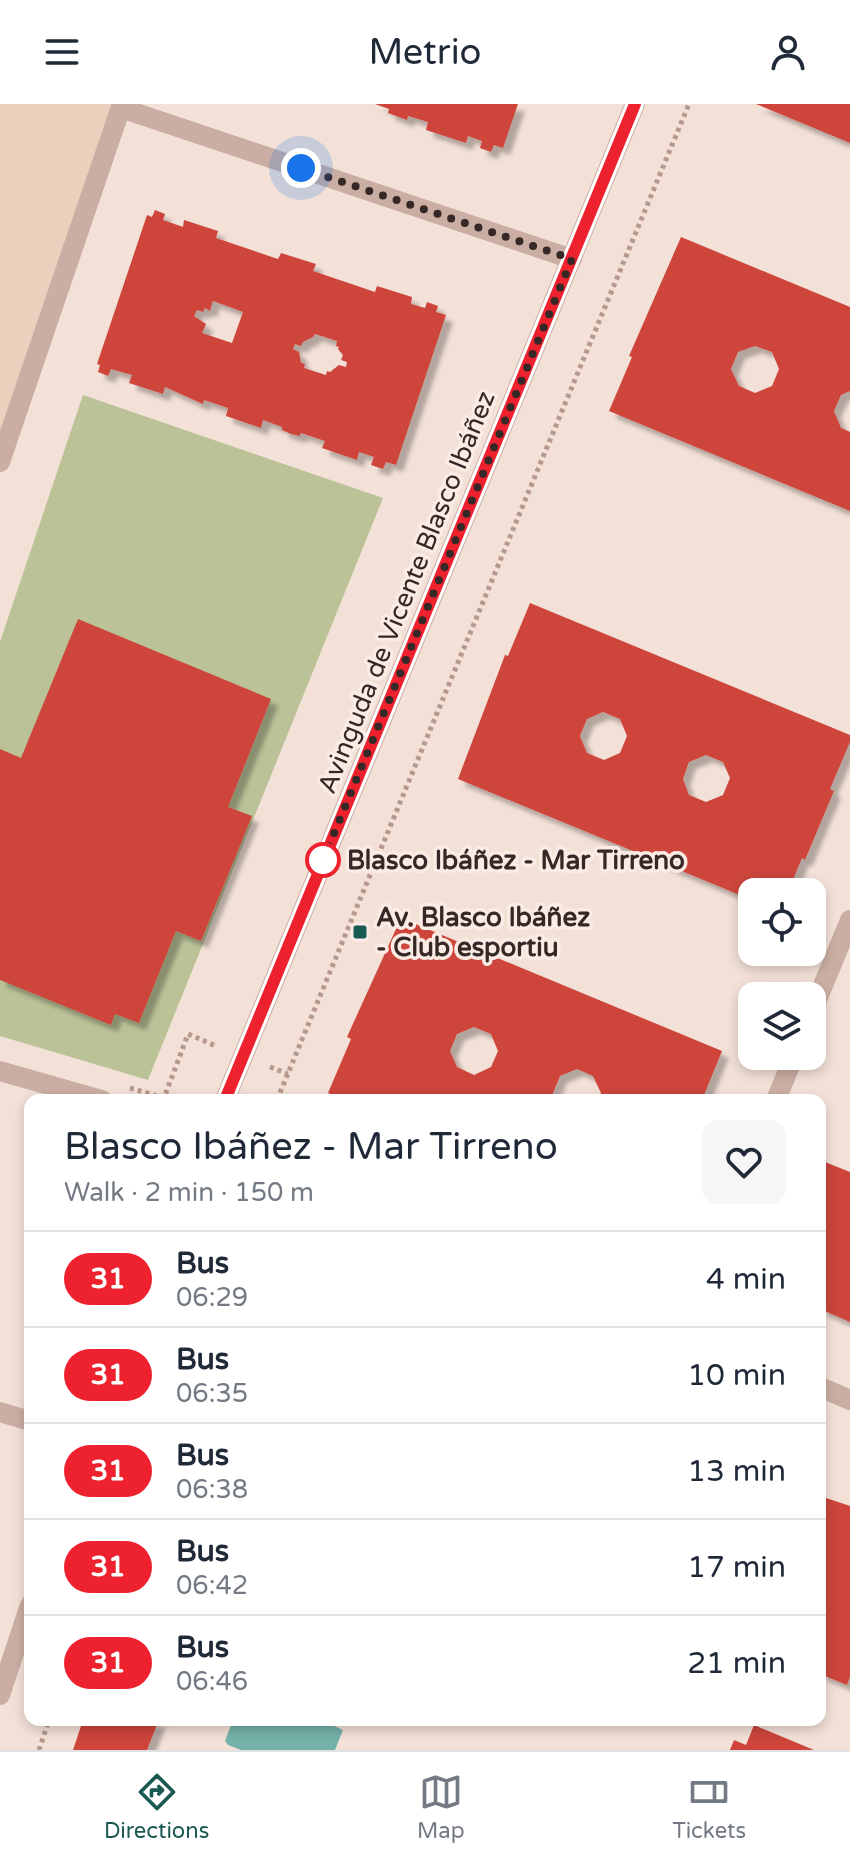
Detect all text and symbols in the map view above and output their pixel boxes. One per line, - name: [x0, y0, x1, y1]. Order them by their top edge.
- icon: menu: [40, 30, 84, 74]
- icon: person: [766, 30, 810, 74]
- text: Metrio: [368, 31, 482, 74]
- your location: [281, 148, 321, 188]
- street label: Avinguda de Vicente Blasco Ibáñez: [311, 386, 502, 798]
- marker: Blasco Ibáñez - Mar Tirreno: [306, 843, 340, 877]
- place label: Blasco Ibáñez - Mar Tirreno: [347, 845, 685, 876]
- map controls: [738, 878, 826, 1070]
- button: locate: [738, 878, 826, 966]
- place label: Av. Blasco Ibáñez - Club esportiu: [376, 902, 590, 963]
- marker: Av. Blasco Ibáñez - Club esportiu: [351, 923, 369, 941]
- button: layers: [738, 982, 826, 1070]
- button: heart: [702, 1120, 786, 1204]
- text: Blasco Ibáñez - Mar Tirreno: [64, 1124, 558, 1170]
- text: Walk · 2 min · 150 m: [64, 1177, 314, 1208]
- text: Bus: [176, 1245, 229, 1282]
- text: 4 min: [706, 1261, 786, 1298]
- text: 31: [90, 1262, 126, 1296]
- text: 06:29: [176, 1282, 248, 1313]
- text: Bus: [176, 1341, 229, 1378]
- text: 10 min: [687, 1357, 786, 1394]
- text: 31: [90, 1358, 126, 1392]
- text: 06:35: [176, 1378, 248, 1409]
- text: Bus: [176, 1437, 229, 1474]
- text: 13 min: [687, 1453, 786, 1490]
- text: 31: [90, 1454, 126, 1488]
- text: 06:38: [176, 1474, 248, 1505]
- text: Bus: [176, 1533, 229, 1570]
- text: 17 min: [687, 1549, 786, 1586]
- text: 31: [90, 1550, 126, 1584]
- text: 06:42: [176, 1570, 248, 1601]
- text: Bus: [176, 1629, 229, 1666]
- text: 21 min: [687, 1645, 786, 1682]
- text: 31: [90, 1646, 126, 1680]
- text: 06:46: [176, 1666, 248, 1697]
- tab: Directions: [104, 1770, 209, 1844]
- tab: Map: [417, 1770, 465, 1844]
- tab: Tickets: [672, 1770, 746, 1844]

